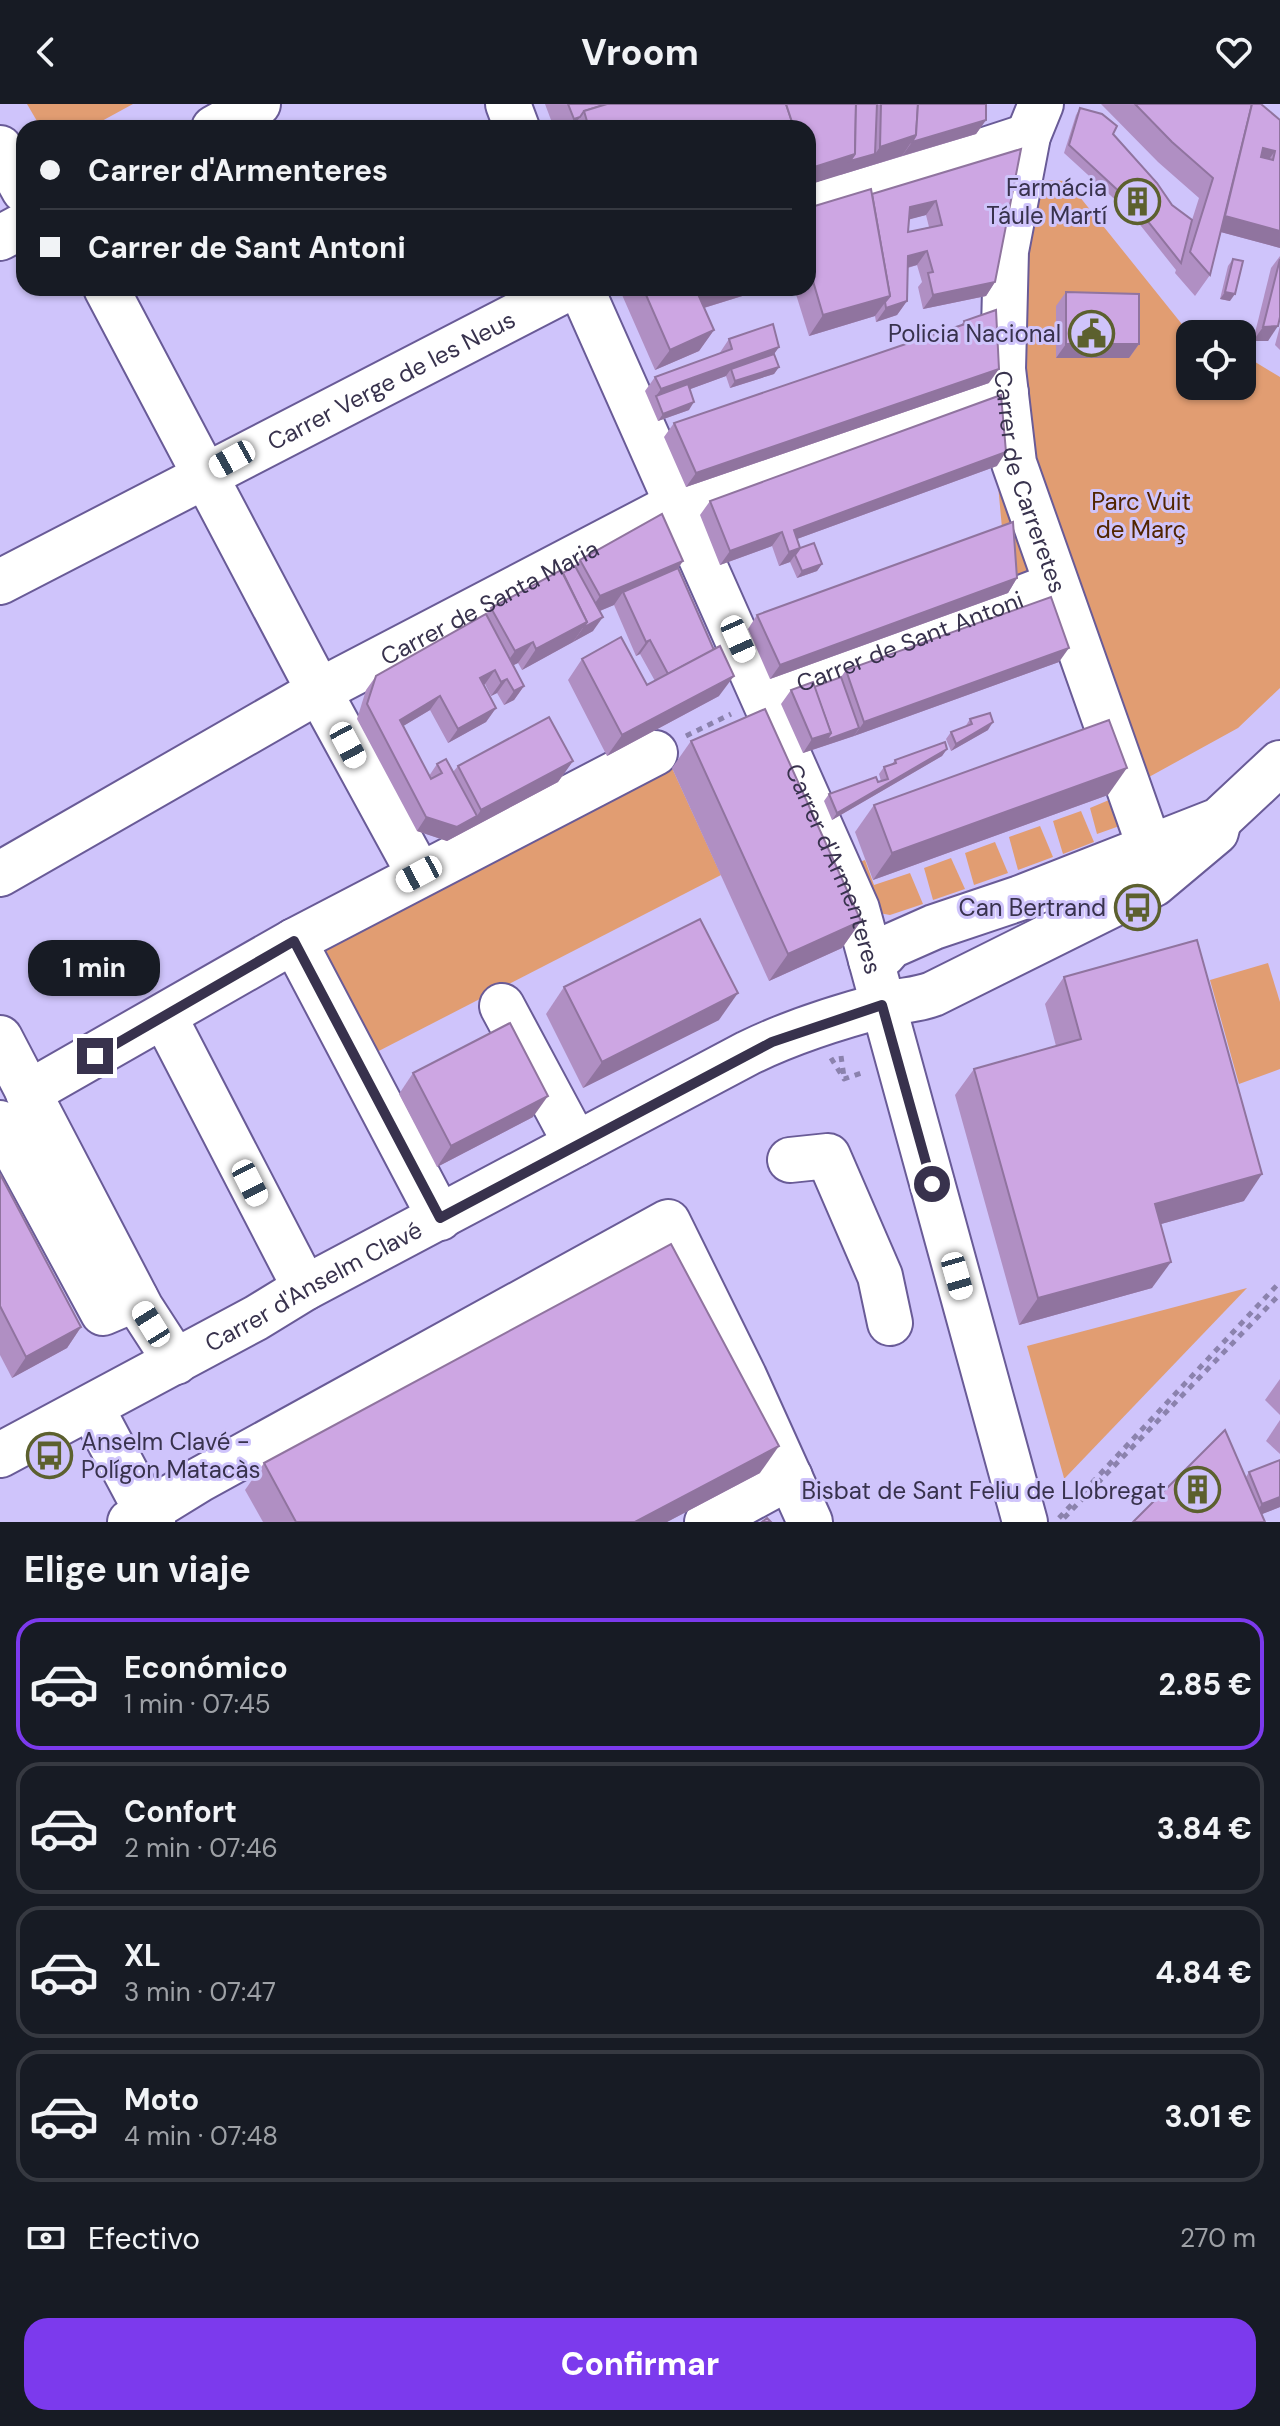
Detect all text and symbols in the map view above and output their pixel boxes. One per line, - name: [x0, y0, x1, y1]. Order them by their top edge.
- text: Vroom: [581, 29, 699, 76]
- icon: back: [24, 30, 68, 74]
- icon: heart: [1212, 30, 1256, 74]
- text: Carrer d'Armenteres: [88, 151, 388, 190]
- place label: Farmácia Táule Martí: [986, 172, 1108, 231]
- building icon: Farmácia Táule Martí: [1114, 177, 1162, 225]
- text: Carrer de Sant Antoni: [88, 228, 406, 267]
- street label: Carrer Verge de les Neus: [262, 303, 520, 457]
- public building icon: Policia Nacional: [1068, 309, 1116, 357]
- place label: Policia Nacional: [888, 318, 1061, 349]
- map controls: [1176, 320, 1256, 400]
- button: locate: [1176, 320, 1256, 400]
- street label: Carrer de Carreretes: [988, 369, 1074, 597]
- car: [205, 437, 259, 481]
- park label: Parc Vuit de Març: [1091, 486, 1191, 545]
- street label: Carrer de Santa Maria: [375, 532, 604, 672]
- street label: Carrer de Sant Antoni: [792, 583, 1028, 699]
- car: [717, 612, 759, 666]
- car: [326, 718, 370, 772]
- street label: Carrer d'Armenteres: [779, 759, 890, 977]
- car: [392, 852, 446, 896]
- bus stop icon: Can Bertrand: [1113, 883, 1161, 931]
- place label: Can Bertrand: [958, 892, 1106, 923]
- callout: 1 min: [29, 940, 161, 996]
- text: 1 min: [62, 951, 126, 985]
- route end: [77, 1038, 113, 1074]
- car: [228, 1156, 272, 1210]
- route start: [914, 1166, 950, 1202]
- street label: Carrer d'Anselm Clavé: [199, 1213, 427, 1358]
- car: [939, 1250, 975, 1302]
- car: [128, 1297, 174, 1351]
- place label: Anselm Clavé - Polígon Matacàs: [81, 1426, 261, 1485]
- bus stop icon: Anselm Clavé - Polígon Matacàs: [26, 1431, 74, 1479]
- building icon: Bisbat de Sant Feliu de Llobregat: [1173, 1466, 1221, 1514]
- place label: Bisbat de Sant Feliu de Llobregat: [802, 1475, 1166, 1506]
- text: Elige un viaje: [24, 1546, 251, 1593]
- icon: car: [28, 1648, 100, 1720]
- text: Económico: [124, 1648, 288, 1687]
- text: 2.85 €: [1158, 1665, 1252, 1704]
- text: 1 min · 07:45: [124, 1687, 271, 1721]
- icon: car: [28, 1792, 100, 1864]
- text: Confort: [124, 1792, 237, 1831]
- text: 3.84 €: [1157, 1809, 1252, 1848]
- text: 2 min · 07:46: [124, 1831, 278, 1865]
- icon: car: [28, 1936, 100, 2008]
- text: XL: [124, 1936, 161, 1975]
- text: 4.84 €: [1155, 1953, 1252, 1992]
- text: 3 min · 07:47: [124, 1975, 276, 2009]
- icon: car: [28, 2080, 100, 2152]
- text: Moto: [124, 2080, 199, 2119]
- text: 3.01 €: [1164, 2097, 1252, 2136]
- text: 4 min · 07:48: [124, 2119, 278, 2153]
- icon: cash: [24, 2216, 68, 2260]
- text: Efectivo: [88, 2219, 200, 2258]
- text: 270 m: [1180, 2221, 1256, 2255]
- button: Confirmar: [24, 2318, 1256, 2410]

